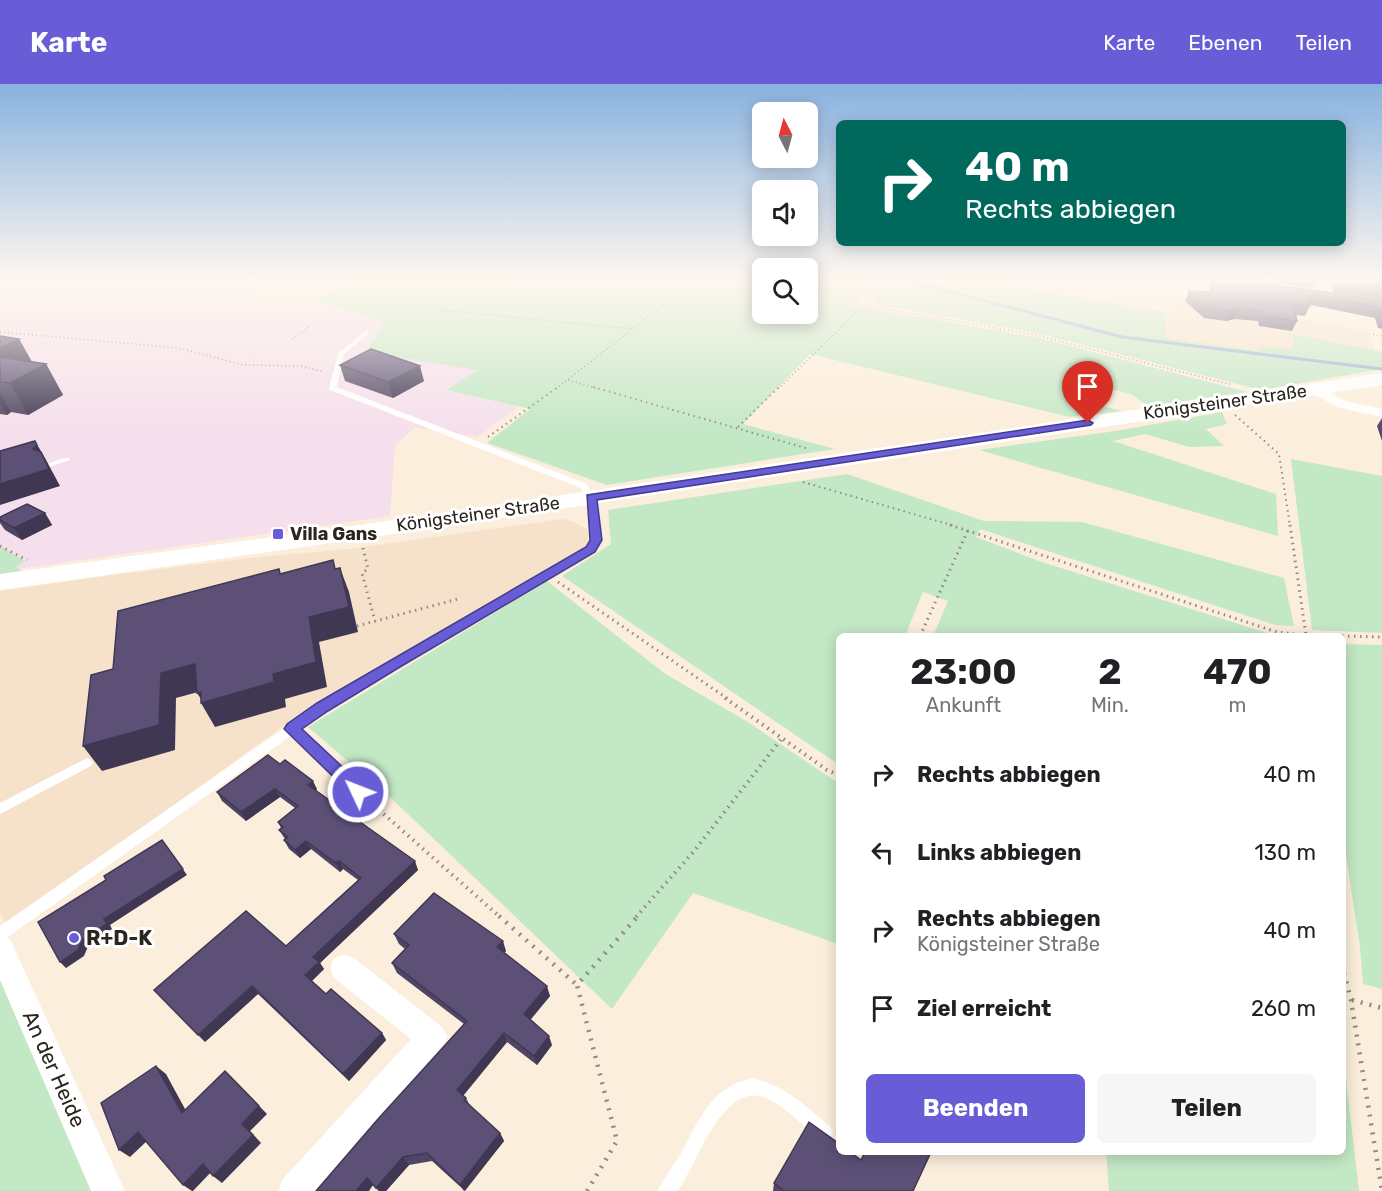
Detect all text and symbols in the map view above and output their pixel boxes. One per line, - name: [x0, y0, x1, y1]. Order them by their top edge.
- text: Karte: [30, 26, 107, 59]
- text: Karte: [1103, 30, 1155, 55]
- text: Ebenen: [1188, 30, 1262, 55]
- text: Teilen: [1295, 30, 1352, 55]
- north arrow: [752, 102, 818, 168]
- map controls: [752, 102, 818, 324]
- text: 40 m: [965, 142, 1070, 192]
- icon: right: [866, 144, 944, 222]
- button: sound: [752, 180, 818, 246]
- text: Rechts abbiegen: [965, 193, 1176, 225]
- button: search: [752, 258, 818, 324]
- pin: [1062, 361, 1113, 423]
- icon: arrive: [1071, 370, 1104, 403]
- street label: Königsteiner Straße: [1142, 380, 1308, 424]
- street label: Königsteiner Straße: [395, 492, 561, 536]
- place label: Villa Gans: [290, 523, 377, 545]
- marker: Villa Gans: [271, 527, 285, 541]
- text: 23:00: [910, 650, 1017, 693]
- text: 2: [1098, 650, 1122, 693]
- text: 470: [1203, 650, 1272, 693]
- text: Ankunft: [926, 693, 1001, 717]
- text: Min.: [1091, 693, 1129, 717]
- text: m: [1228, 693, 1246, 717]
- icon: right: [866, 758, 899, 791]
- position arrow: [326, 760, 390, 824]
- text: Rechts abbiegen: [917, 761, 1101, 788]
- text: 40 m: [1263, 761, 1316, 788]
- icon: left: [866, 836, 899, 869]
- text: Links abbiegen: [917, 839, 1081, 866]
- text: 130 m: [1254, 839, 1316, 866]
- text: Rechts abbiegen: [917, 905, 1101, 932]
- icon: right: [866, 914, 899, 947]
- text: 40 m: [1263, 917, 1316, 944]
- place label: R+D-K: [86, 925, 152, 950]
- marker: R+D-K: [67, 931, 81, 945]
- text: Königsteiner Straße: [917, 932, 1100, 956]
- icon: arrive: [866, 992, 899, 1025]
- text: Ziel erreicht: [917, 995, 1051, 1022]
- text: 260 m: [1251, 995, 1316, 1022]
- street label: An der Heide: [18, 1007, 91, 1131]
- button: Beenden: [866, 1074, 1085, 1143]
- button: Teilen: [1097, 1074, 1316, 1143]

